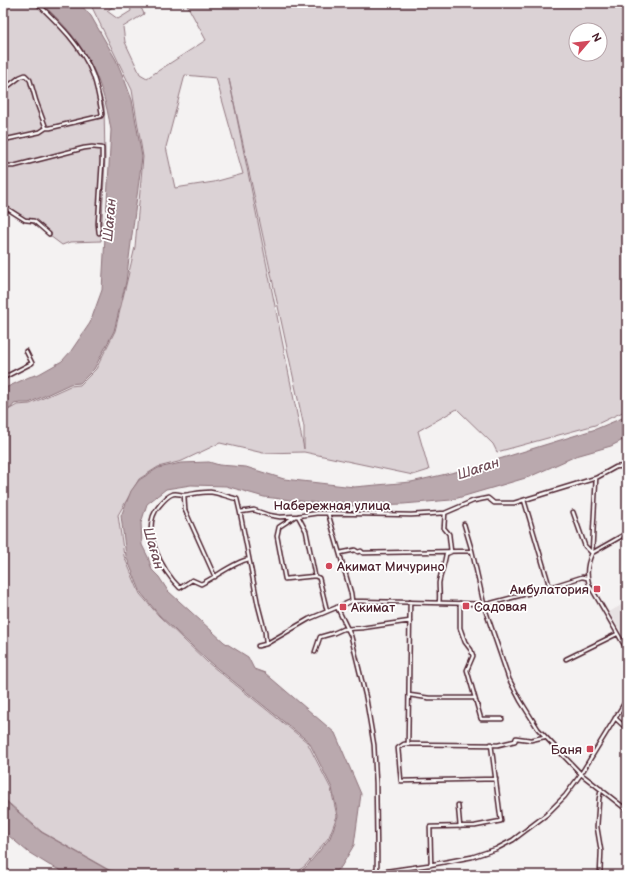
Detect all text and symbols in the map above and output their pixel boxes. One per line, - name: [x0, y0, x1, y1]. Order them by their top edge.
- north arrow: [568, 22, 608, 62]
- text: N: [589, 31, 604, 44]
- water label: Шаған: [99, 198, 120, 242]
- water label: Шаған: [455, 454, 501, 483]
- street label: Набережная улица: [273, 498, 391, 514]
- water label: Шаған: [139, 525, 168, 571]
- place label: Акимат Мичурино: [336, 559, 445, 575]
- marker: Акимат Мичурино: [324, 561, 334, 571]
- place label: Амбулатория: [509, 582, 589, 598]
- marker: Амбулатория: [592, 584, 602, 594]
- place label: Садовая: [474, 599, 527, 615]
- place label: Акимат: [350, 600, 395, 616]
- marker: Садовая: [461, 601, 471, 611]
- marker: Акимат: [338, 602, 348, 612]
- place label: Баня: [551, 742, 582, 758]
- marker: Баня: [585, 744, 595, 754]

